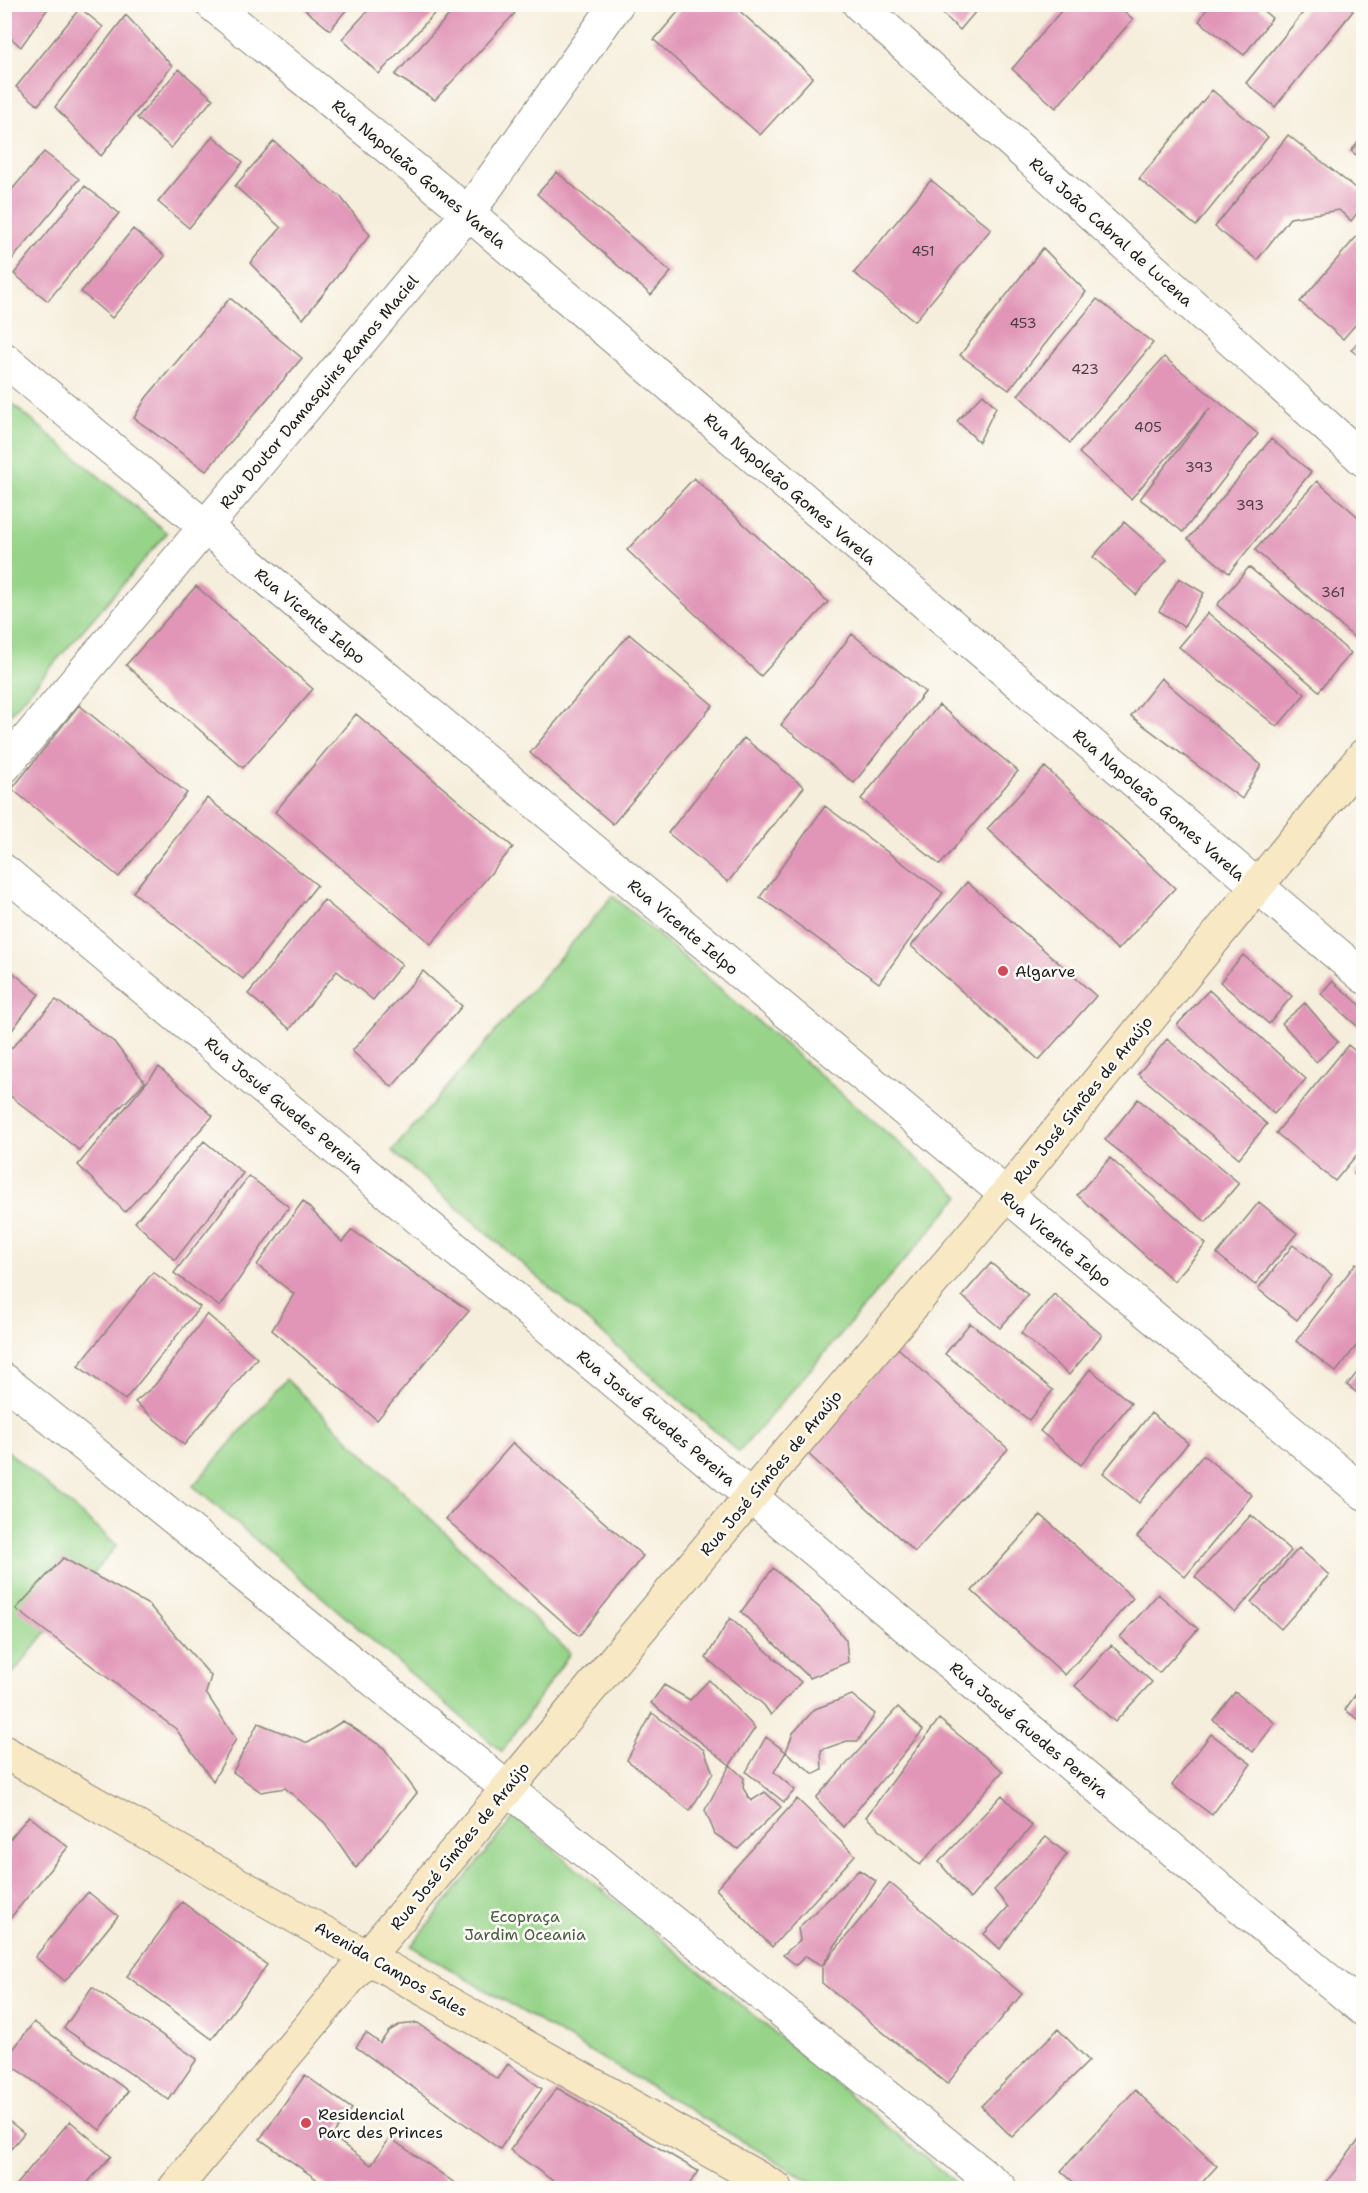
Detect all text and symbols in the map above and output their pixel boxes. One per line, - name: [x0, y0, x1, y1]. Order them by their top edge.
- street label: Rua Napoleão Gomes Varela: [327, 95, 511, 253]
- street label: Rua João Cabral de Lucena: [1025, 153, 1197, 311]
- house number: 451: [911, 242, 935, 260]
- street label: Rua Doutor Damasquins Ramos Maciel: [215, 271, 423, 513]
- house number: 453: [1009, 314, 1037, 332]
- house number: 423: [1071, 360, 1099, 378]
- street label: Rua Napoleão Gomes Varela: [700, 408, 880, 570]
- house number: 405: [1134, 418, 1162, 436]
- house number: 393: [1185, 458, 1213, 476]
- house number: 393: [1236, 496, 1264, 514]
- street label: Rua Vicente Ielpo: [250, 563, 370, 669]
- house number: 361: [1321, 583, 1345, 601]
- street label: Rua Napoleão Gomes Varela: [1069, 724, 1249, 886]
- street label: Rua Vicente Ielpo: [623, 874, 743, 980]
- place label: Algarve: [1015, 961, 1076, 982]
- marker: Algarve: [996, 964, 1010, 978]
- street label: Rua José Simões de Araújo: [1009, 1012, 1157, 1188]
- street label: Rua Josué Guedes Pereira: [200, 1032, 368, 1178]
- street label: Rua Vicente Ielpo: [996, 1186, 1116, 1292]
- street label: Rua Josué Guedes Pereira: [572, 1345, 740, 1491]
- street label: Rua José Simões de Araújo: [695, 1386, 847, 1560]
- street label: Rua Josué Guedes Pereira: [945, 1657, 1113, 1803]
- street label: Rua José Simões de Araújo: [386, 1758, 534, 1934]
- park label: Ecopraça Jardim Oceania: [464, 1906, 586, 1945]
- street label: Avenida Campos Sales: [311, 1917, 471, 2021]
- place label: Residencial Parc des Princes: [318, 2104, 443, 2143]
- marker: Residencial Parc des Princes: [299, 2116, 313, 2130]

